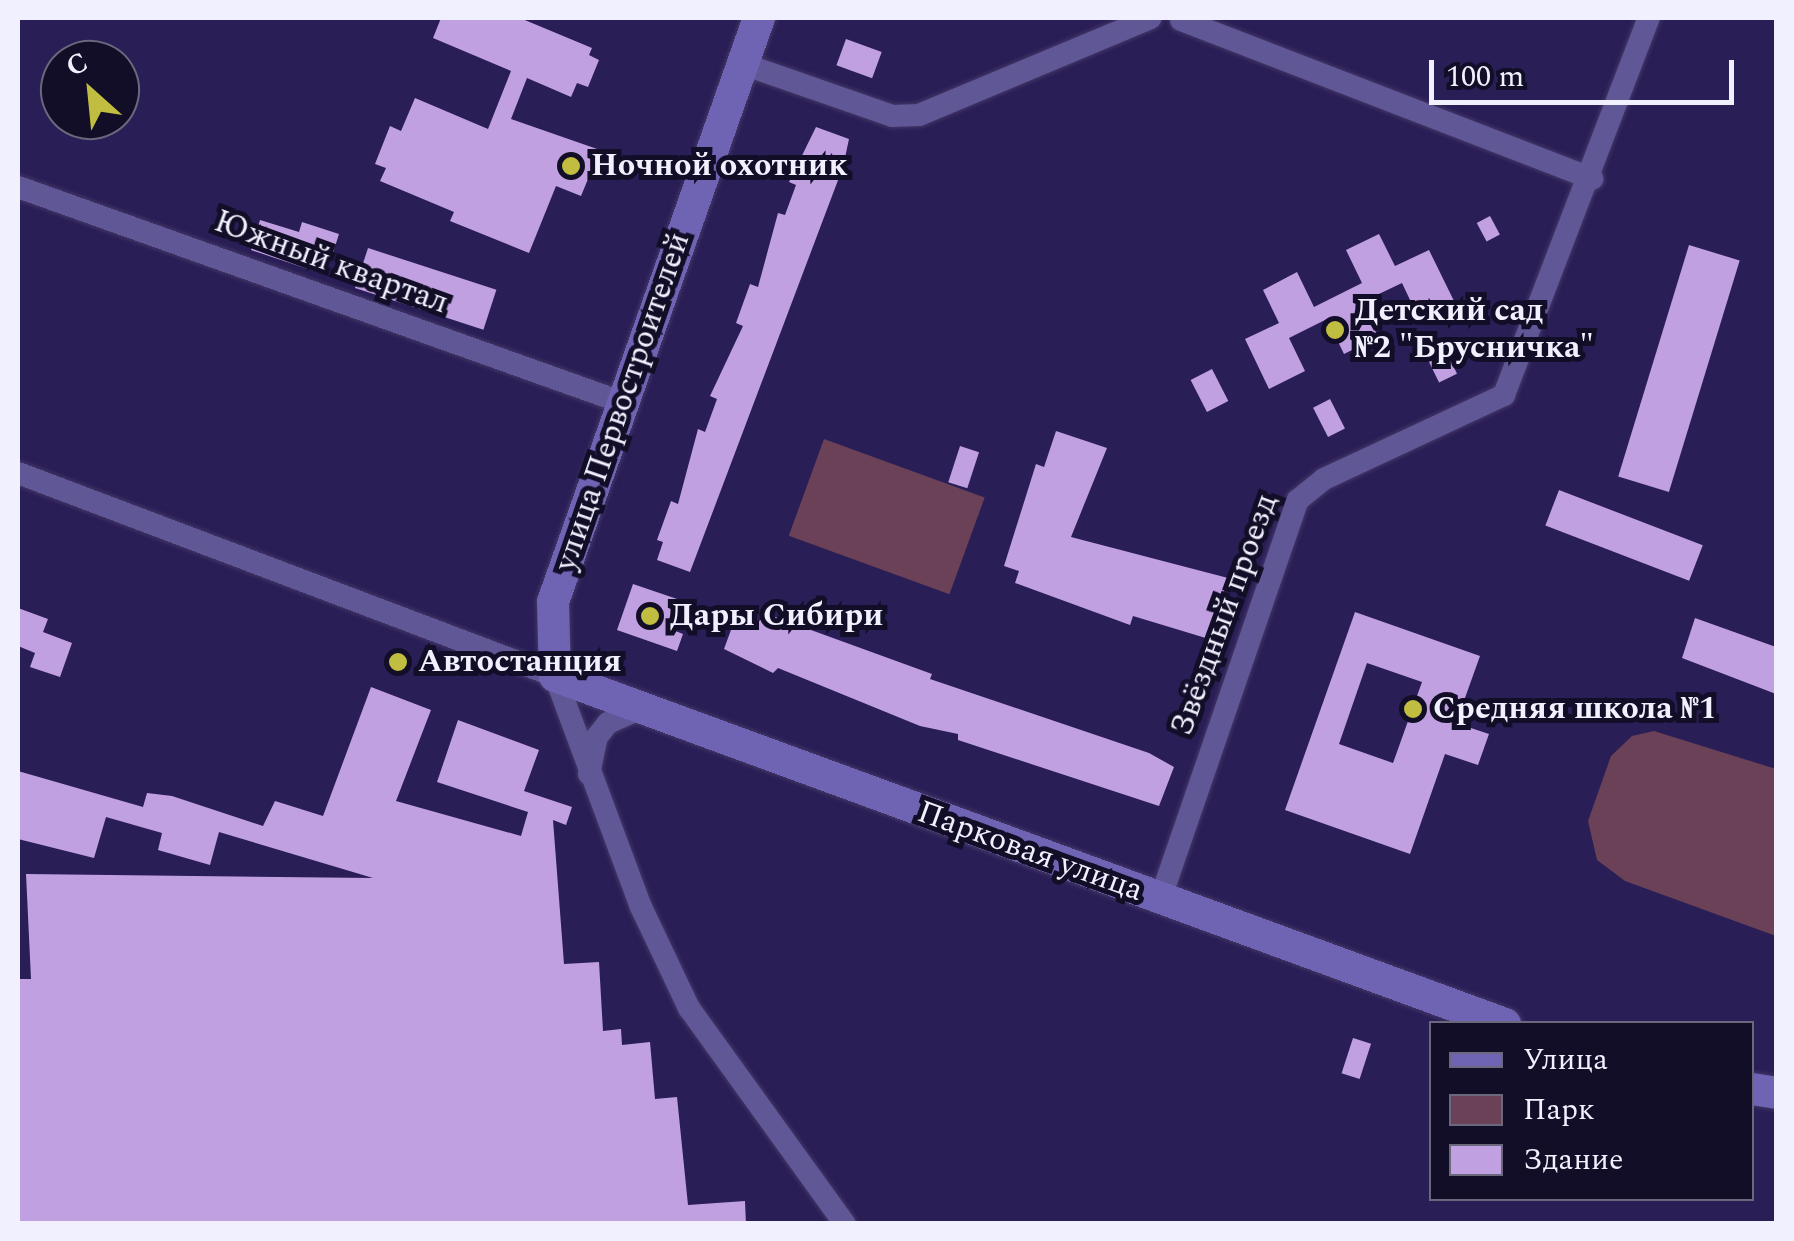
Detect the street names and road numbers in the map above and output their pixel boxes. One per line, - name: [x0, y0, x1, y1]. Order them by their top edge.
- street label: Южный квартал: [209, 203, 453, 323]
- street label: улица Первостроителей: [547, 228, 699, 576]
- street label: Звёздный проезд: [1163, 489, 1287, 741]
- street label: Парковая улица: [912, 793, 1148, 911]

